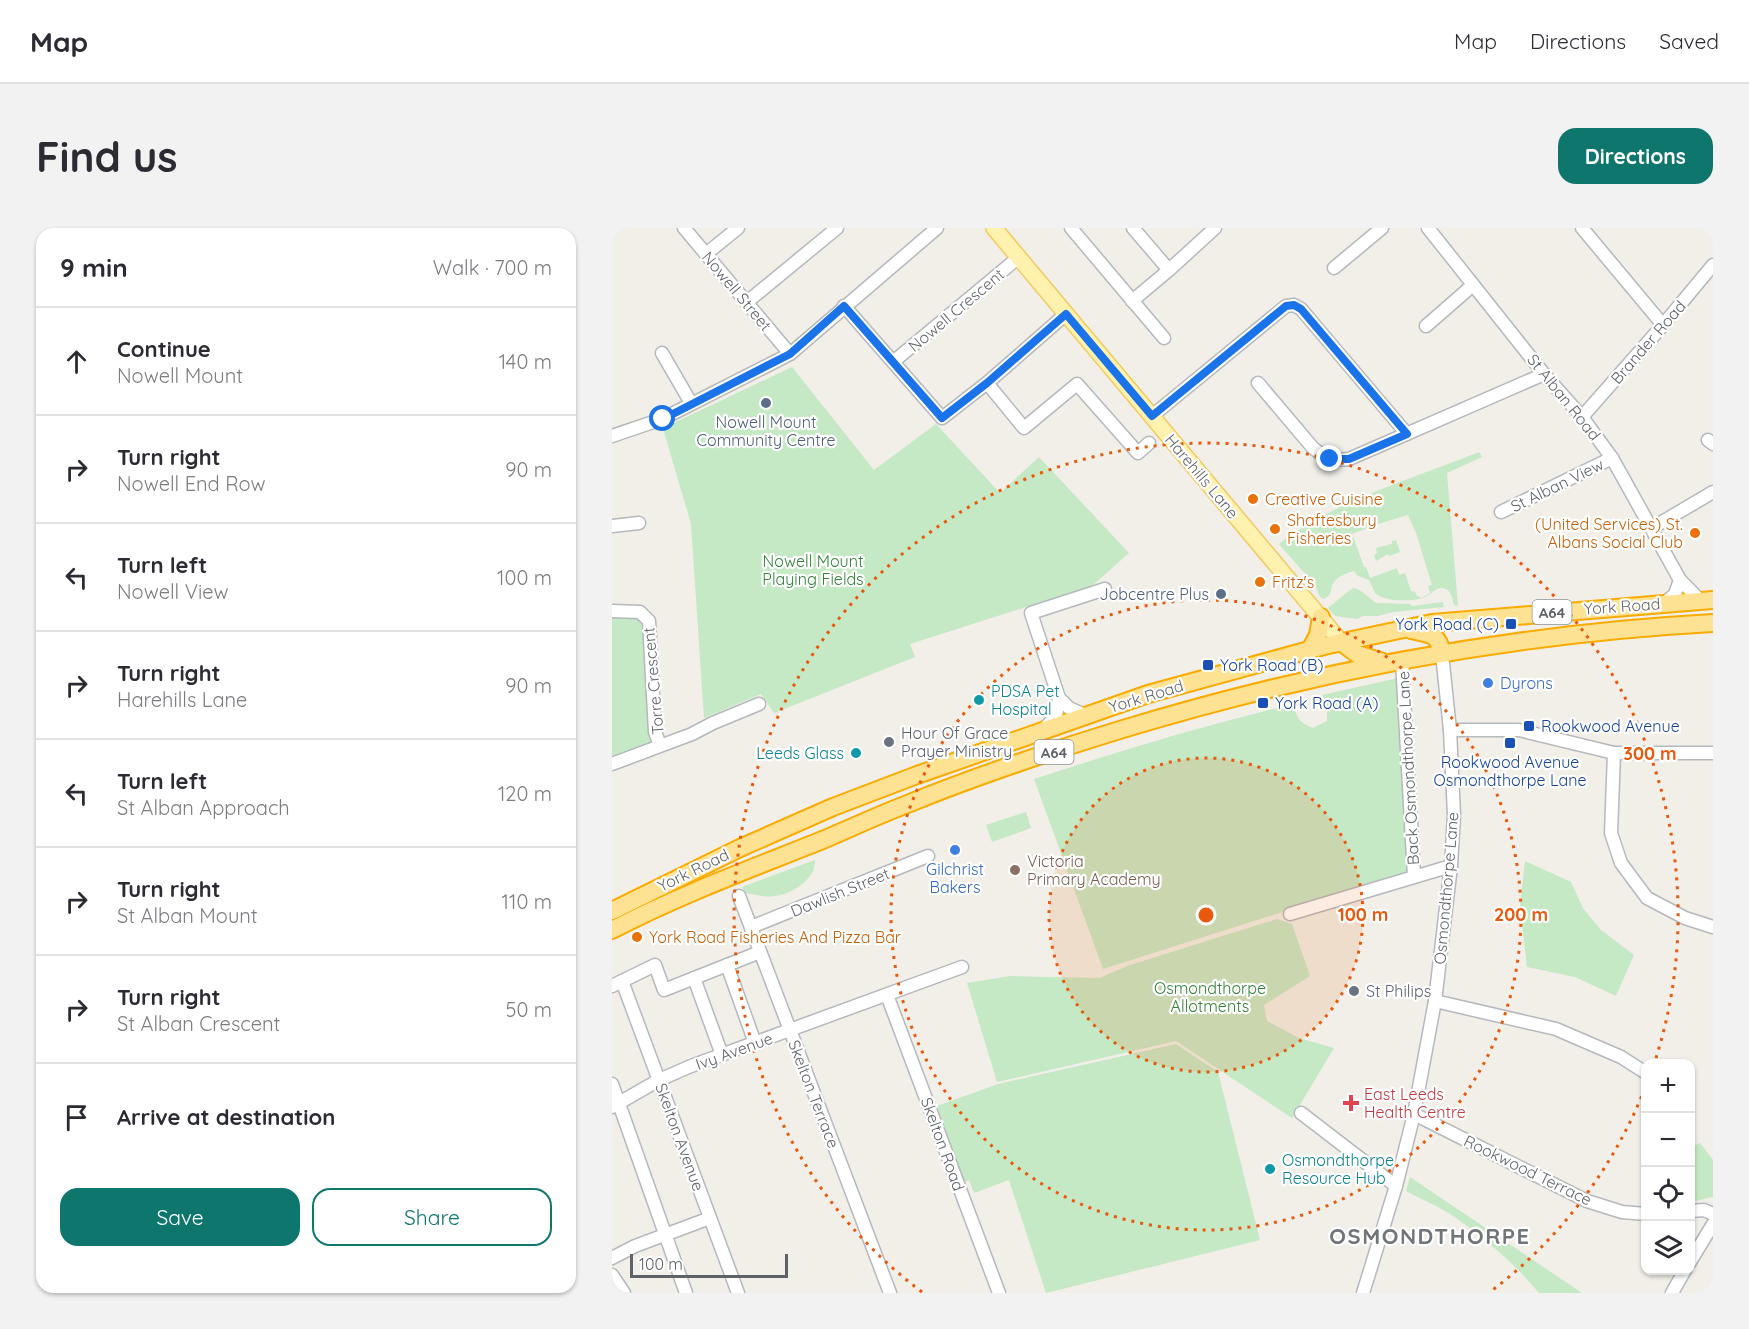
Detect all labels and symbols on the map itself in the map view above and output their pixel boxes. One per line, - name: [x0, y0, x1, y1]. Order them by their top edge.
- street label: Nowell Street: [698, 247, 776, 335]
- street label: Nowell Crescent: [904, 264, 1008, 356]
- street label: Brander Road: [1606, 296, 1690, 388]
- street label: St Alban Road: [1523, 350, 1605, 444]
- marker: Nowell Mount Community Centre: [759, 396, 773, 410]
- route start: [649, 405, 675, 431]
- place label: Nowell Mount Community Centre: [697, 412, 835, 450]
- street label: Harehills Lane: [1161, 430, 1243, 522]
- route end: [1316, 445, 1342, 471]
- street label: St Alban View: [1507, 454, 1607, 516]
- place label: Creative Cuisine: [1265, 489, 1383, 509]
- marker: Creative Cuisine: [1246, 492, 1260, 506]
- place label: Shaftesbury Fisheries: [1287, 510, 1377, 548]
- place label: (United Services) St. Albans Social Club: [1535, 514, 1683, 552]
- marker: Shaftesbury Fisheries: [1268, 522, 1282, 536]
- marker: (United Services) St. Albans Social Club: [1688, 526, 1702, 540]
- park label: Nowell Mount Playing Fields: [762, 551, 864, 589]
- place label: Fritz's: [1272, 572, 1314, 592]
- marker: Fritz's: [1253, 575, 1267, 589]
- place label: Jobcentre Plus: [1100, 584, 1209, 604]
- marker: Jobcentre Plus: [1214, 587, 1228, 601]
- street label: York Road: [1583, 593, 1661, 619]
- road number: A64: [1532, 600, 1572, 624]
- place label: York Road (C): [1395, 614, 1499, 634]
- marker: York Road (C): [1504, 617, 1518, 631]
- street label: Torre Crescent: [638, 627, 668, 735]
- place label: York Road (B): [1220, 655, 1324, 675]
- marker: York Road (B): [1201, 658, 1215, 672]
- street label: Back Osmondthorpe Lane: [1393, 670, 1423, 866]
- place label: Dyrons: [1500, 673, 1553, 693]
- street label: York Road: [1106, 675, 1186, 717]
- marker: Dyrons: [1481, 676, 1495, 690]
- place label: PDSA Pet Hospital: [991, 681, 1060, 719]
- marker: PDSA Pet Hospital: [972, 693, 986, 707]
- place label: York Road (A): [1275, 693, 1378, 713]
- marker: York Road (A): [1256, 696, 1270, 710]
- place label: Rookwood Avenue: [1541, 716, 1680, 736]
- marker: Rookwood Avenue: [1522, 719, 1536, 733]
- place label: Hour Of Grace Prayer Ministry: [901, 723, 1012, 761]
- marker: Hour Of Grace Prayer Ministry: [882, 735, 896, 749]
- marker: Rookwood Avenue Osmondthorpe Lane: [1503, 736, 1517, 750]
- road number: A64: [1034, 740, 1074, 764]
- text: 300 m: [1623, 742, 1677, 765]
- place label: Leeds Glass: [756, 743, 844, 763]
- marker: Leeds Glass: [849, 746, 863, 760]
- place label: Rookwood Avenue Osmondthorpe Lane: [1434, 752, 1586, 790]
- street label: Osmondthorpe Lane: [1429, 811, 1463, 965]
- marker: Gilchrist Bakers: [948, 843, 962, 857]
- street label: York Road: [654, 844, 732, 896]
- place label: Victoria Primary Academy: [1027, 851, 1161, 889]
- place label: Gilchrist Bakers: [926, 859, 984, 897]
- street label: Dawlish Street: [788, 863, 892, 921]
- marker: Victoria Primary Academy: [1008, 863, 1022, 877]
- text: 100 m: [1338, 903, 1388, 926]
- text: 200 m: [1494, 903, 1548, 926]
- centre of rings: [1196, 905, 1216, 925]
- place label: York Road Fisheries And Pizza Bar: [649, 927, 901, 947]
- marker: York Road Fisheries And Pizza Bar: [630, 930, 644, 944]
- park label: Osmondthorpe Allotments: [1154, 978, 1266, 1016]
- place label: St Philips: [1366, 981, 1431, 1001]
- marker: St Philips: [1347, 984, 1361, 998]
- street label: Ivy Avenue: [693, 1028, 775, 1074]
- street label: Skelton Terrace: [784, 1037, 844, 1151]
- street label: Skelton Avenue: [651, 1080, 709, 1194]
- place label: East Leeds Health Centre: [1364, 1084, 1466, 1122]
- street label: Skelton Road: [917, 1094, 969, 1194]
- marker: East Leeds Health Centre: [1342, 1094, 1360, 1112]
- street label: Rookwood Terrace: [1461, 1130, 1595, 1210]
- place label: Osmondthorpe Resource Hub: [1282, 1150, 1394, 1188]
- marker: Osmondthorpe Resource Hub: [1263, 1162, 1277, 1176]
- district label: OSMONDTHORPE: [1329, 1222, 1531, 1250]
- scale bar: [630, 1251, 788, 1278]

